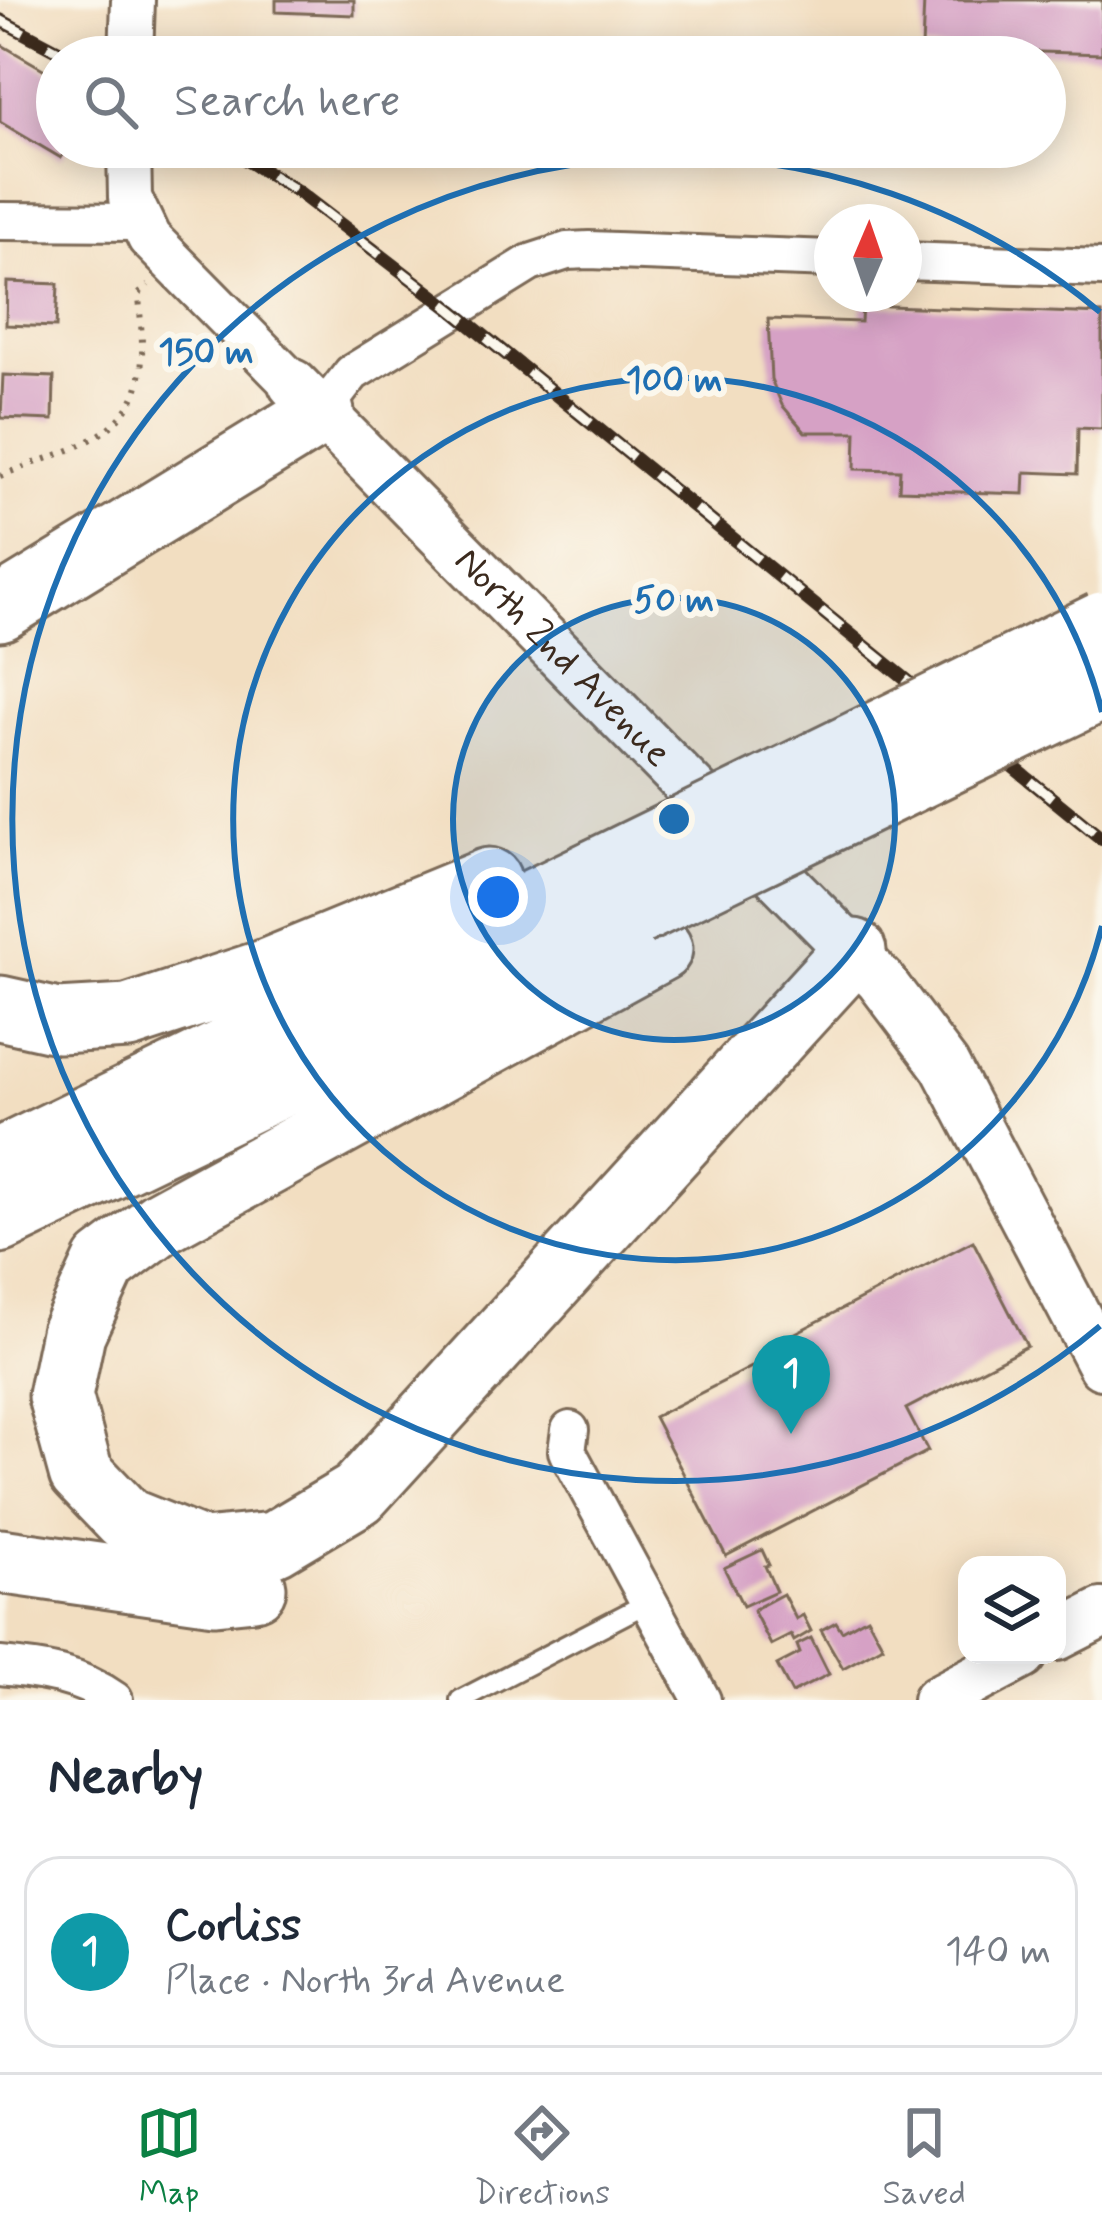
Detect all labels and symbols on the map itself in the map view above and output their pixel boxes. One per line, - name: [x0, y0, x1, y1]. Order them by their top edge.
- north arrow: [814, 204, 922, 312]
- text: 150 m: [158, 330, 254, 377]
- text: 100 m: [626, 358, 722, 405]
- street label: North 2nd Avenue: [443, 536, 682, 779]
- text: 50 m: [634, 578, 714, 625]
- centre of rings: [653, 798, 695, 840]
- your location: [468, 867, 528, 927]
- pin: 1: [752, 1335, 830, 1434]

